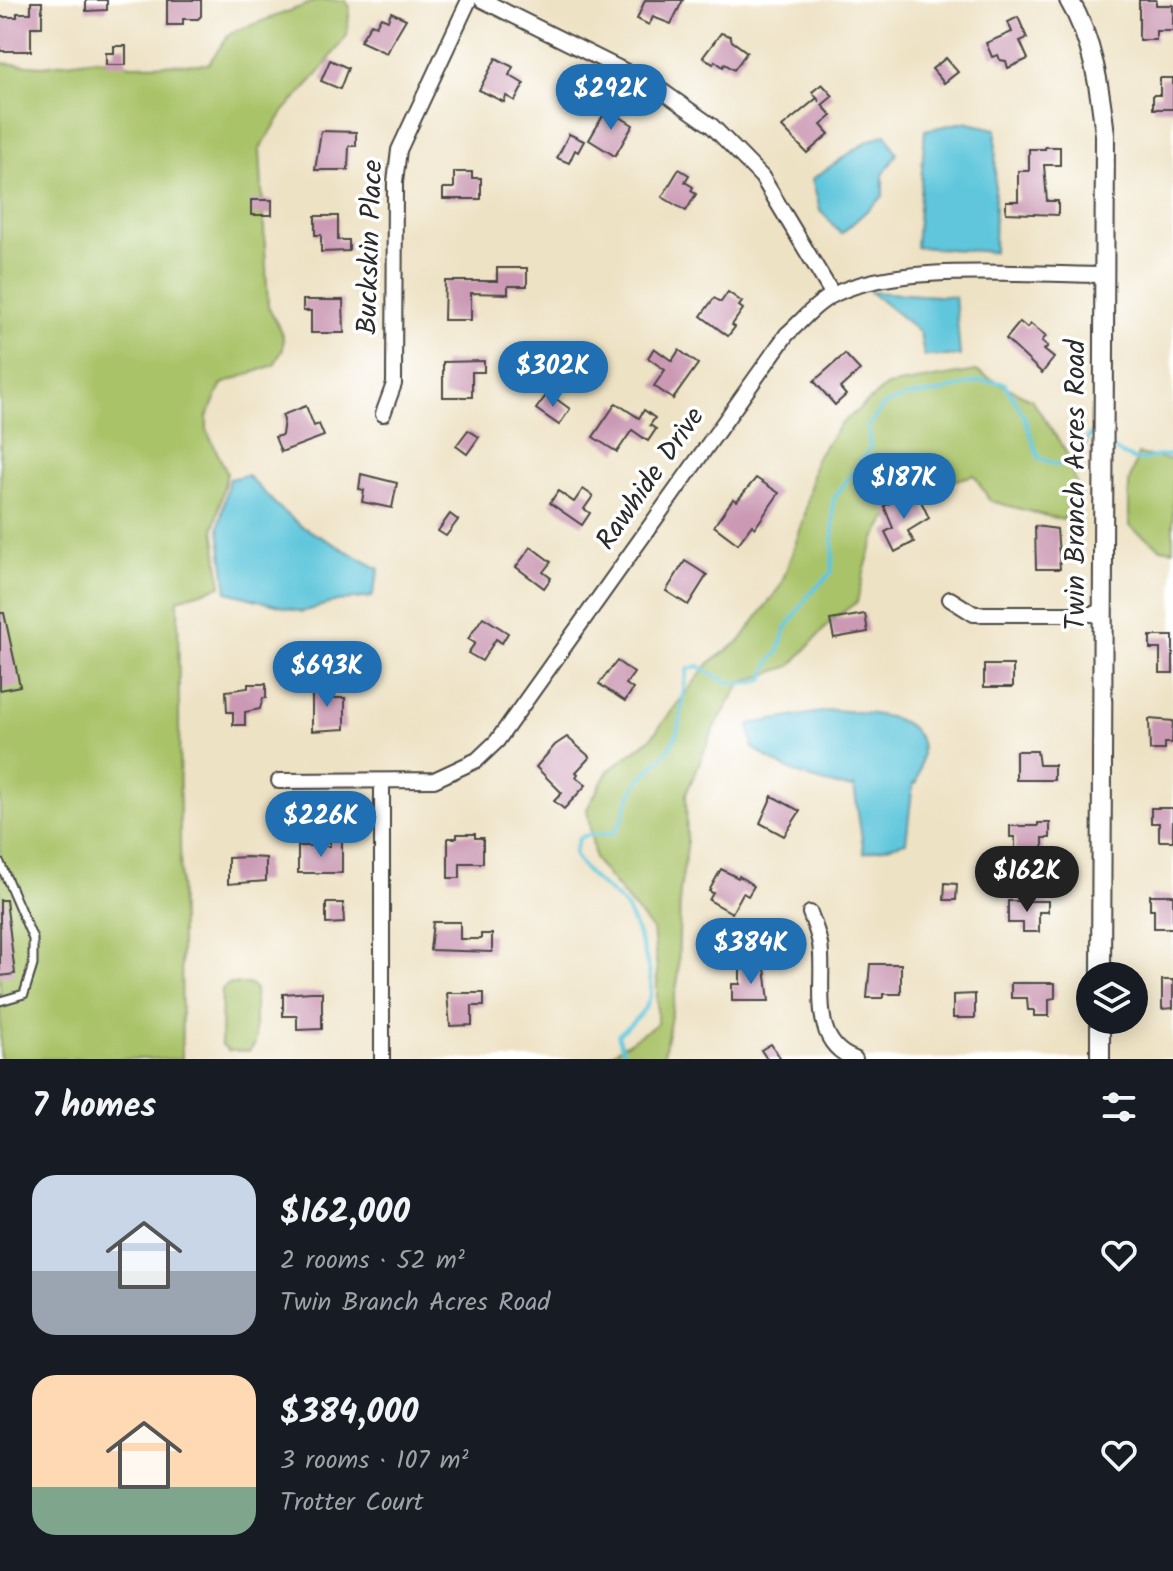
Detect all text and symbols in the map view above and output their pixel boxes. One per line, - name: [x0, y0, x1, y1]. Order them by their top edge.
- pin: $292K: [555, 64, 667, 132]
- text: $292K: [574, 69, 648, 111]
- street label: Buckskin Place: [345, 158, 397, 335]
- street label: Twin Branch Acres Road: [1054, 338, 1099, 631]
- pin: $302K: [497, 341, 609, 409]
- text: $302K: [516, 346, 590, 388]
- street label: Rawhide Drive: [585, 398, 717, 560]
- pin: $187K: [848, 453, 960, 521]
- text: $187K: [871, 458, 937, 500]
- pin: $693K: [271, 641, 383, 709]
- text: $693K: [291, 646, 363, 688]
- pin: $226K: [265, 791, 377, 859]
- text: $226K: [283, 796, 359, 838]
- pin: $162K: [971, 846, 1083, 914]
- text: $162K: [993, 851, 1061, 893]
- pin: $384K: [695, 918, 807, 986]
- text: $384K: [714, 923, 788, 965]
- map controls: [1076, 962, 1148, 1034]
- button: layers: [1076, 962, 1148, 1034]
- text: 7 homes: [32, 1080, 156, 1134]
- icon: filters: [1097, 1085, 1141, 1129]
- text: $162,000: [280, 1186, 410, 1240]
- icon: home: [96, 1207, 192, 1303]
- icon: heart: [1097, 1233, 1141, 1277]
- text: 2 rooms · 52 m²: [280, 1240, 465, 1282]
- text: Twin Branch Acres Road: [280, 1282, 550, 1324]
- text: $384,000: [280, 1386, 419, 1440]
- icon: home: [96, 1407, 192, 1503]
- icon: heart: [1097, 1433, 1141, 1477]
- text: 3 rooms · 107 m²: [280, 1440, 469, 1482]
- text: Trotter Court: [280, 1482, 424, 1524]

